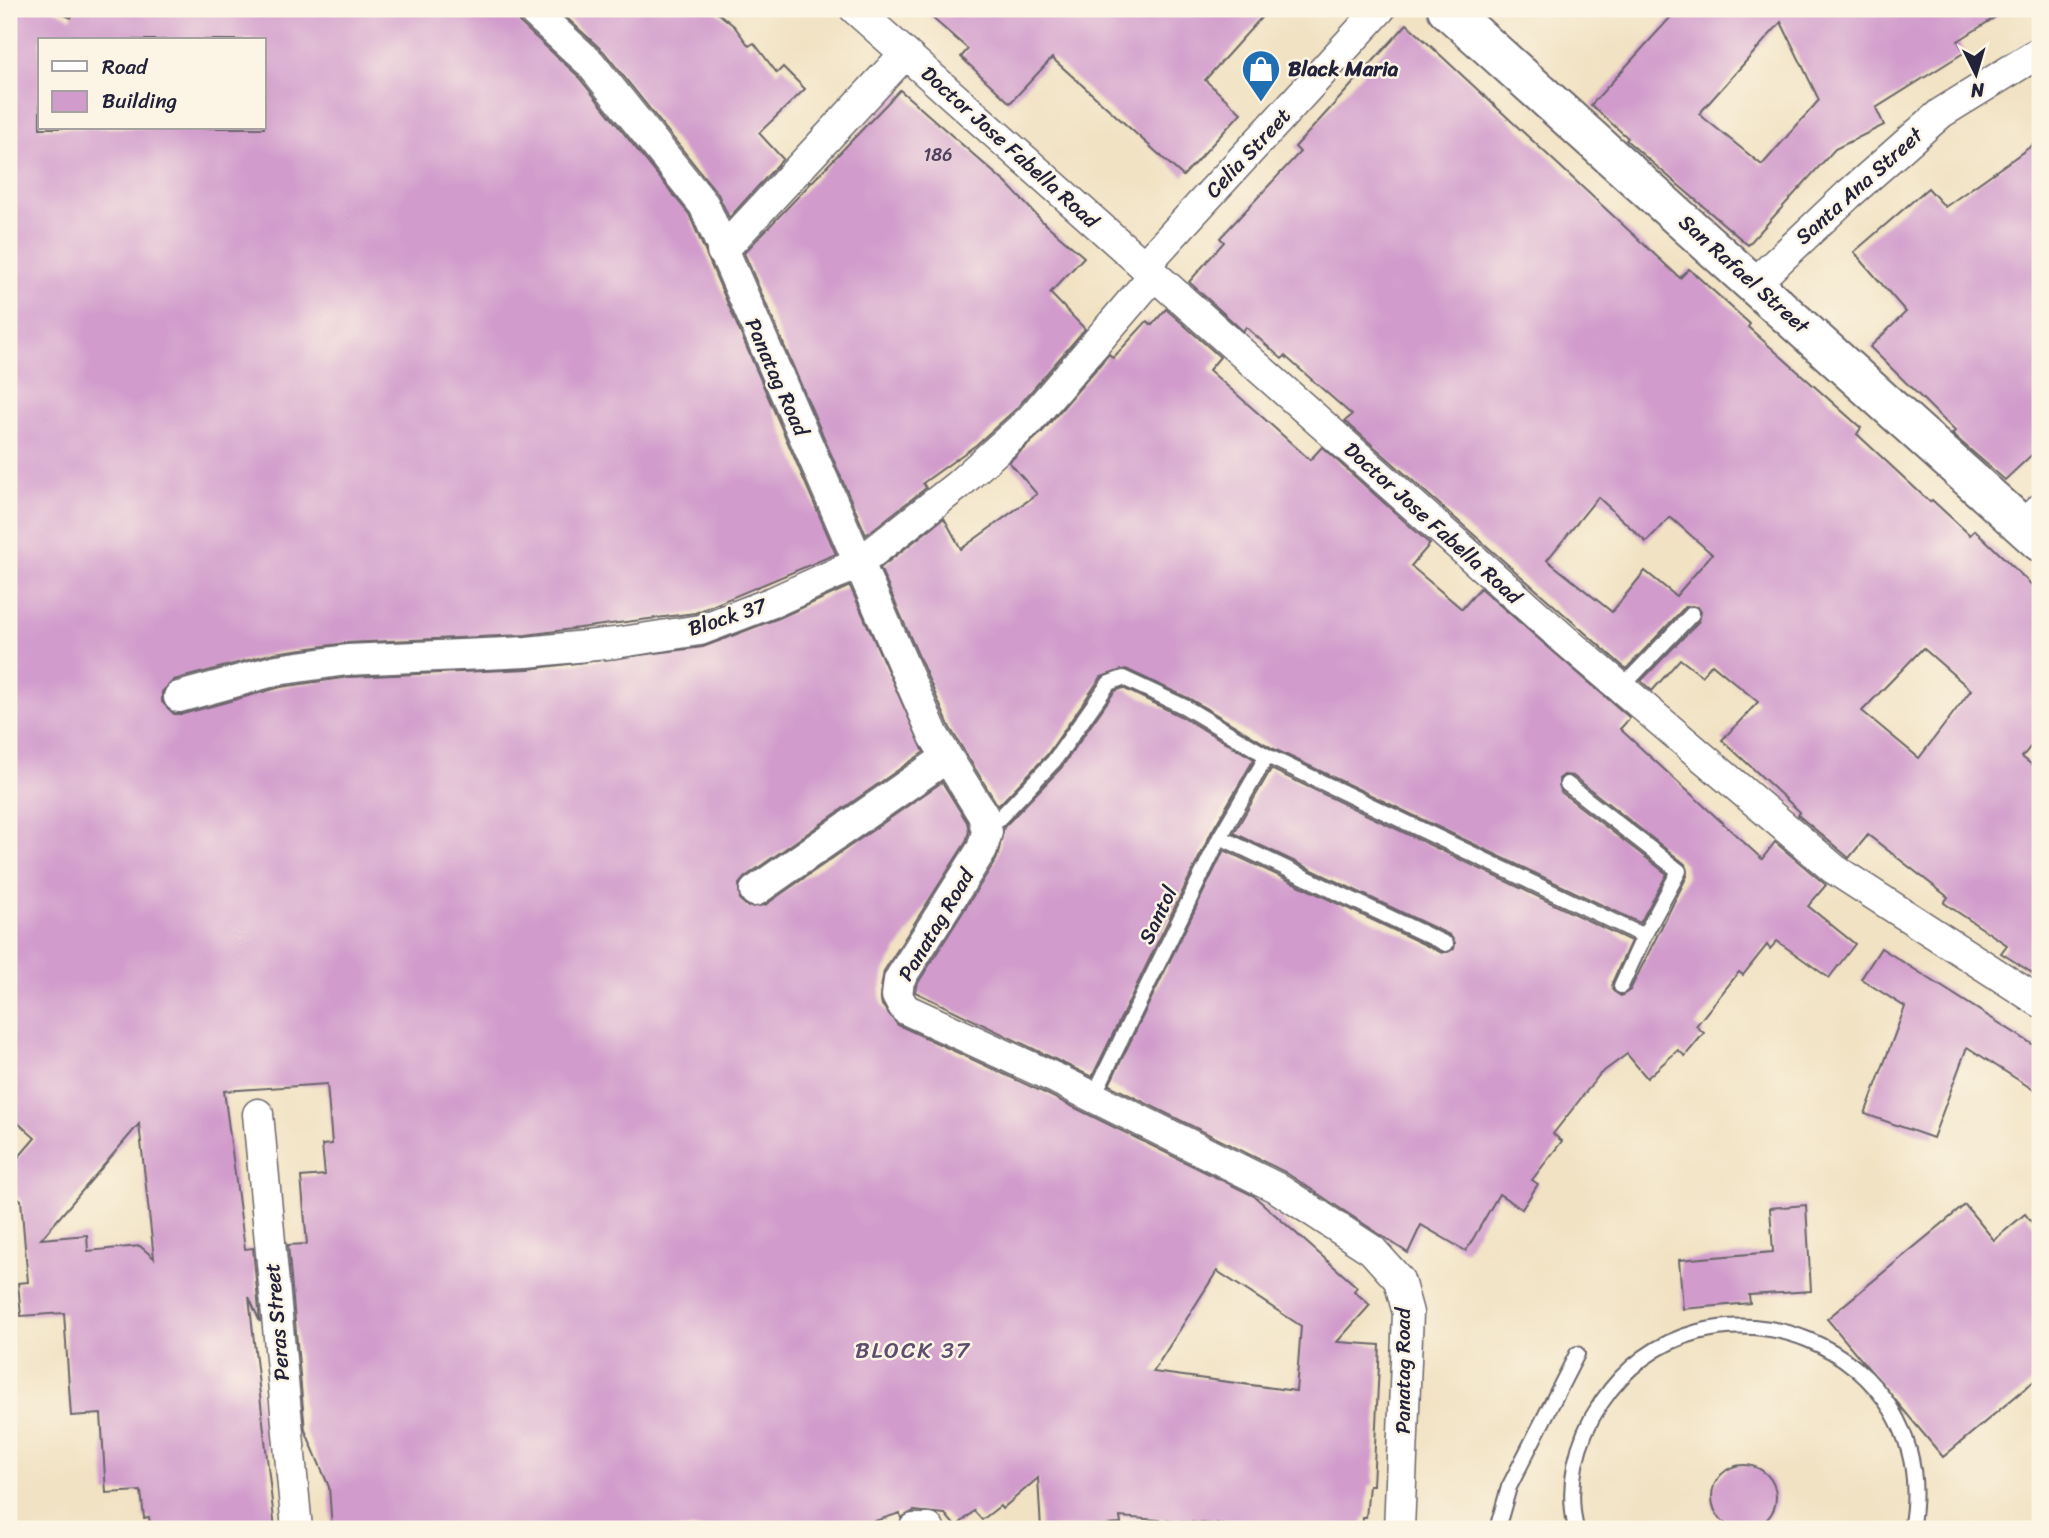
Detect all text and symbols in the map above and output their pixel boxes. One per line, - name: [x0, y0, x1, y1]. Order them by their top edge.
- legend: [38, 38, 266, 130]
- north arrow: [1940, 38, 2010, 108]
- text: Road: [102, 48, 149, 86]
- shop icon: Black Maria: [1240, 48, 1282, 103]
- place label: Black Maria: [1288, 50, 1399, 88]
- street label: Doctor Jose Fabella Road: [912, 56, 1110, 239]
- text: N: [1969, 73, 1986, 108]
- text: Building: [102, 82, 178, 120]
- street label: Celia Street: [1195, 99, 1301, 207]
- street label: Santa Ana Street: [1786, 117, 1933, 254]
- house number: 186: [924, 139, 952, 171]
- street label: San Rafael Street: [1670, 204, 1820, 345]
- street label: Panatag Road: [734, 312, 821, 444]
- street label: Doctor Jose Fabella Road: [1335, 432, 1533, 615]
- street label: Block 37: [683, 586, 773, 648]
- street label: Panatag Road: [887, 860, 986, 989]
- street label: Santol: [1128, 878, 1189, 951]
- street label: Peras Street: [253, 1261, 301, 1383]
- street label: Panatag Road: [1384, 1306, 1422, 1434]
- district label: BLOCK 37: [855, 1330, 971, 1371]

